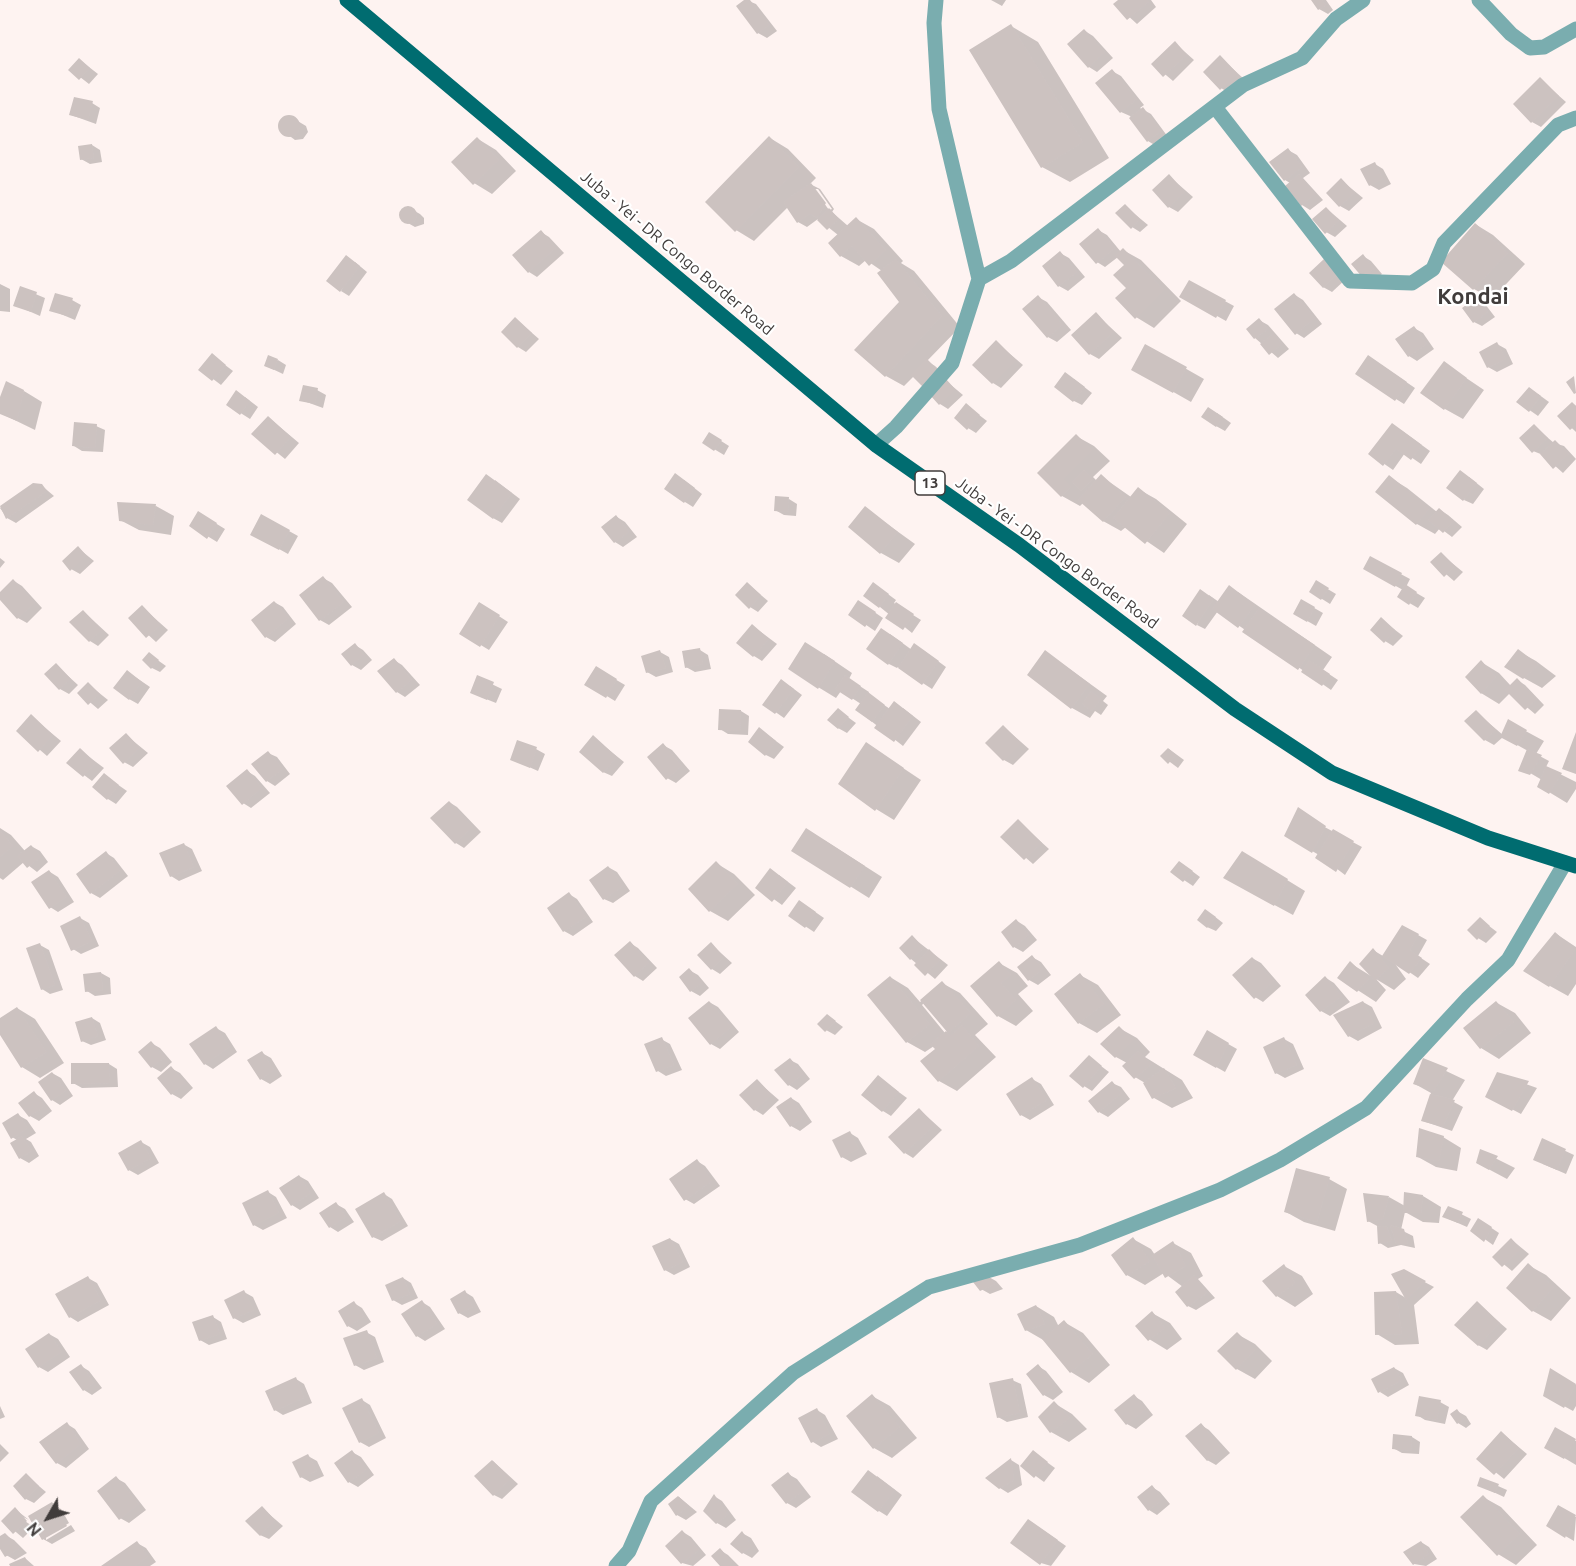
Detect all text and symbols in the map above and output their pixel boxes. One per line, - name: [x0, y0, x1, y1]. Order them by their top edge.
- street label: Juba - Yei - DR Congo Border Road: [577, 167, 777, 339]
- district label: Kondai: [1437, 284, 1509, 310]
- road number: 13: [915, 471, 945, 495]
- street label: Juba - Yei - DR Congo Border Road: [952, 473, 1162, 633]
- north arrow: [18, 1488, 78, 1548]
- text: N: [23, 1519, 45, 1540]

